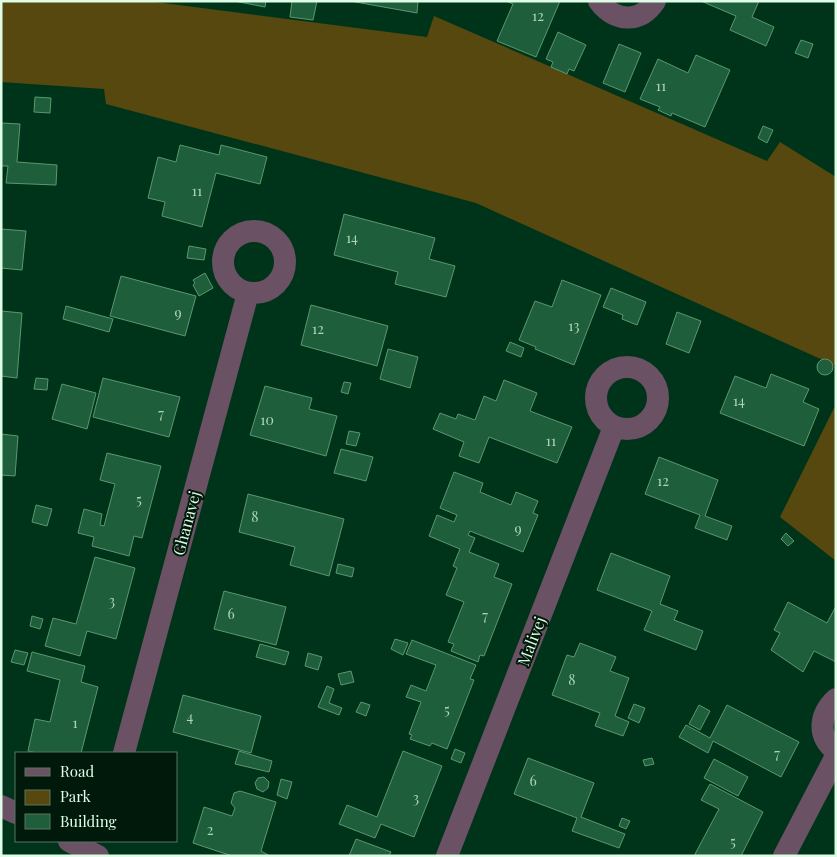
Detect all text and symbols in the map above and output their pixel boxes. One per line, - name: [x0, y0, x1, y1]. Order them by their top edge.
- house number: 12: [532, 6, 544, 25]
- house number: 11: [656, 76, 666, 95]
- house number: 11: [192, 181, 202, 200]
- house number: 14: [346, 228, 358, 247]
- house number: 9: [174, 303, 182, 322]
- house number: 13: [568, 316, 580, 335]
- house number: 12: [312, 319, 324, 338]
- house number: 14: [733, 391, 745, 410]
- house number: 7: [158, 404, 164, 423]
- house number: 10: [260, 410, 274, 429]
- house number: 11: [546, 431, 556, 450]
- house number: 12: [657, 471, 669, 490]
- street label: Ghanavej: [167, 488, 205, 558]
- house number: 5: [136, 490, 142, 509]
- house number: 8: [251, 507, 259, 526]
- house number: 9: [514, 519, 522, 538]
- house number: 3: [109, 591, 115, 610]
- house number: 6: [227, 604, 235, 623]
- house number: 7: [482, 606, 488, 625]
- street label: Malivej: [512, 613, 550, 669]
- house number: 8: [568, 670, 576, 689]
- house number: 5: [444, 700, 450, 719]
- house number: 4: [187, 707, 194, 726]
- house number: 1: [72, 713, 78, 732]
- house number: 7: [774, 744, 780, 763]
- legend: [15, 752, 178, 842]
- text: Road: [60, 761, 94, 781]
- house number: 6: [529, 771, 537, 790]
- text: Park: [60, 786, 92, 806]
- house number: 3: [413, 788, 419, 807]
- text: Building: [60, 811, 117, 831]
- house number: 2: [207, 820, 214, 839]
- house number: 5: [730, 832, 736, 851]

